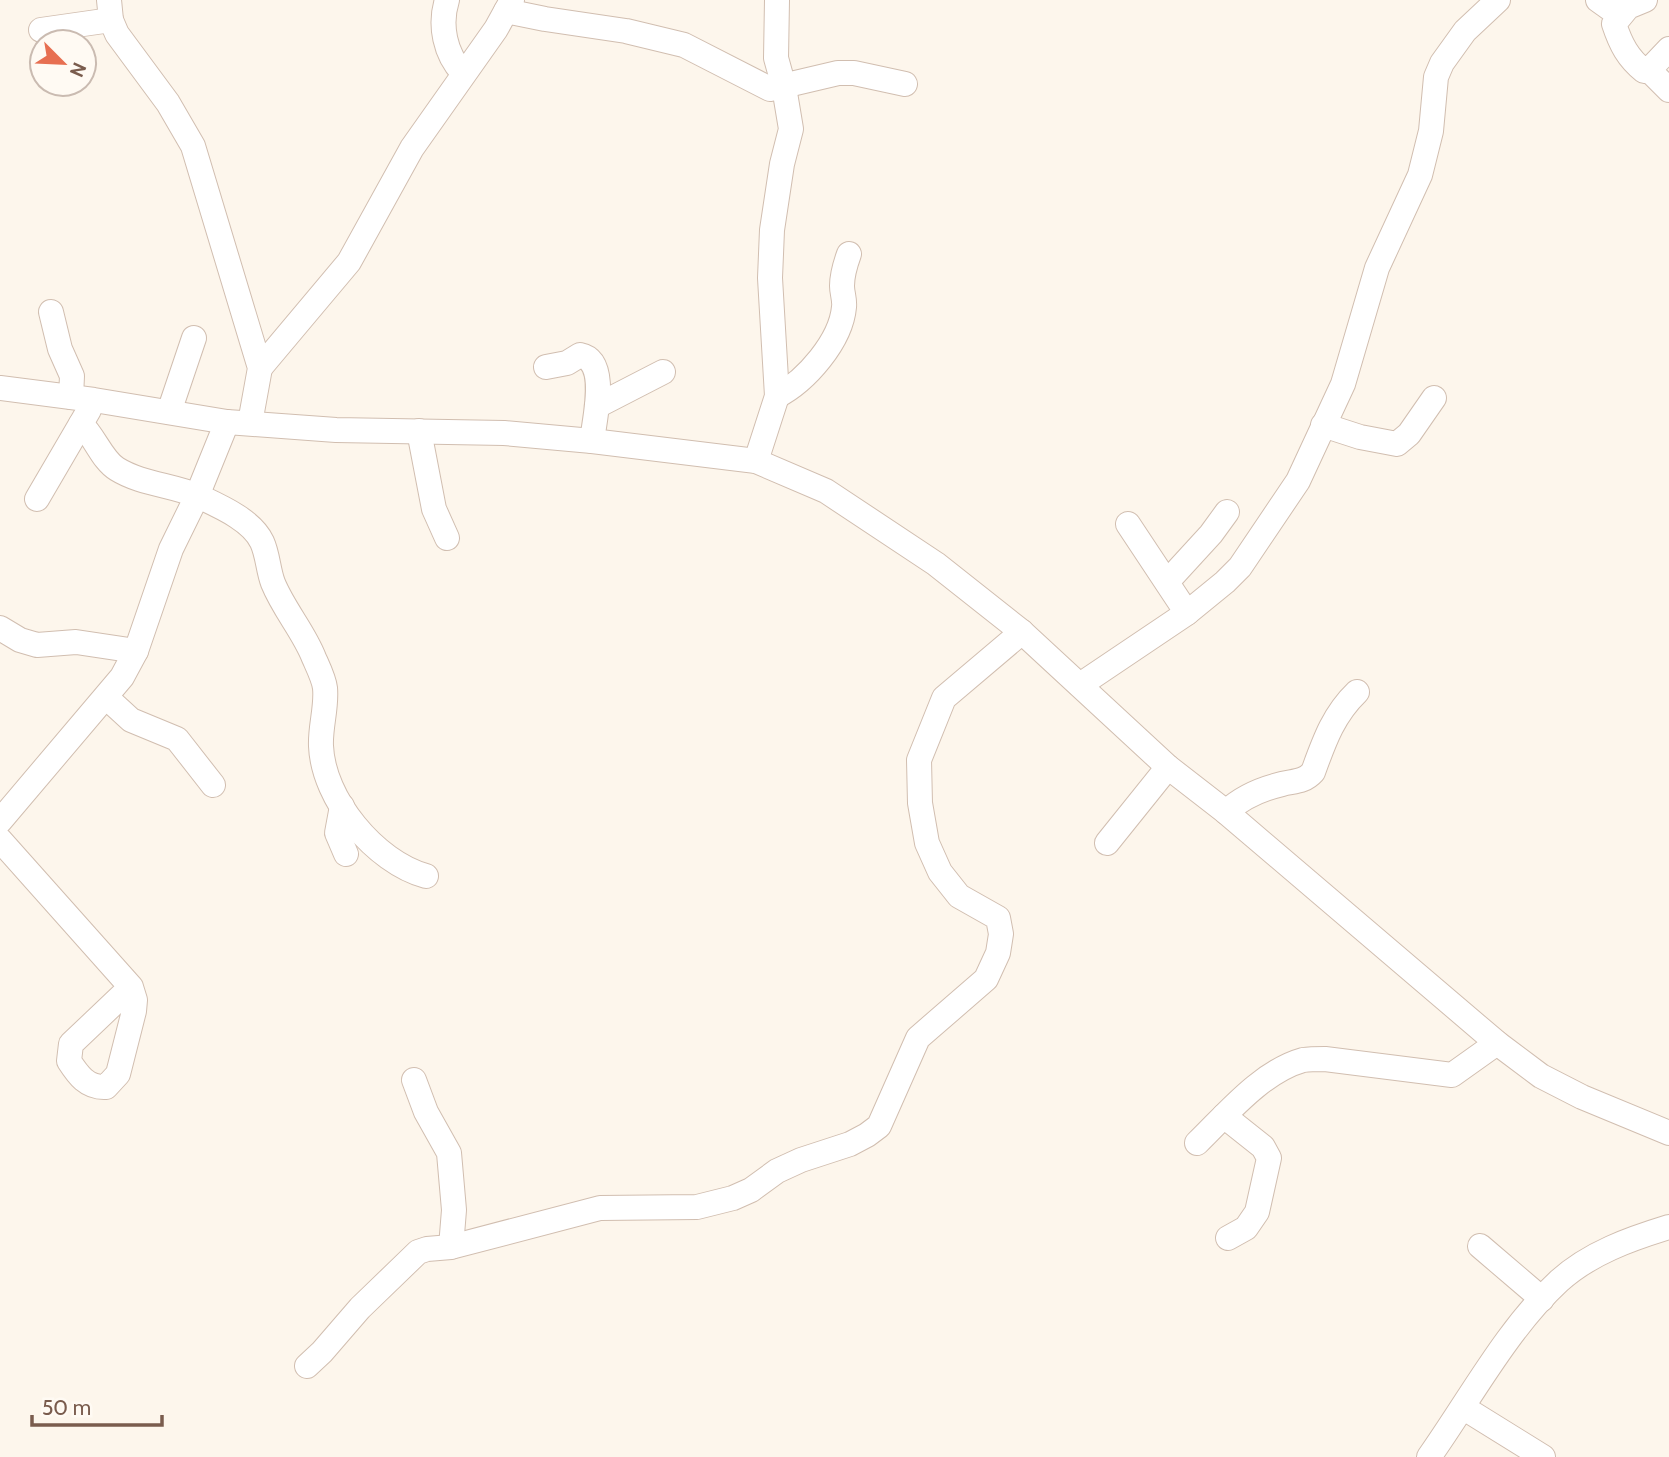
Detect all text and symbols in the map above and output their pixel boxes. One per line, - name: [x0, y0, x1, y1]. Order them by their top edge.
- north arrow: [28, 28, 98, 98]
- text: N: [65, 59, 91, 81]
- scale bar: [32, 1384, 161, 1428]
- text: 50 m: [42, 1395, 91, 1420]

